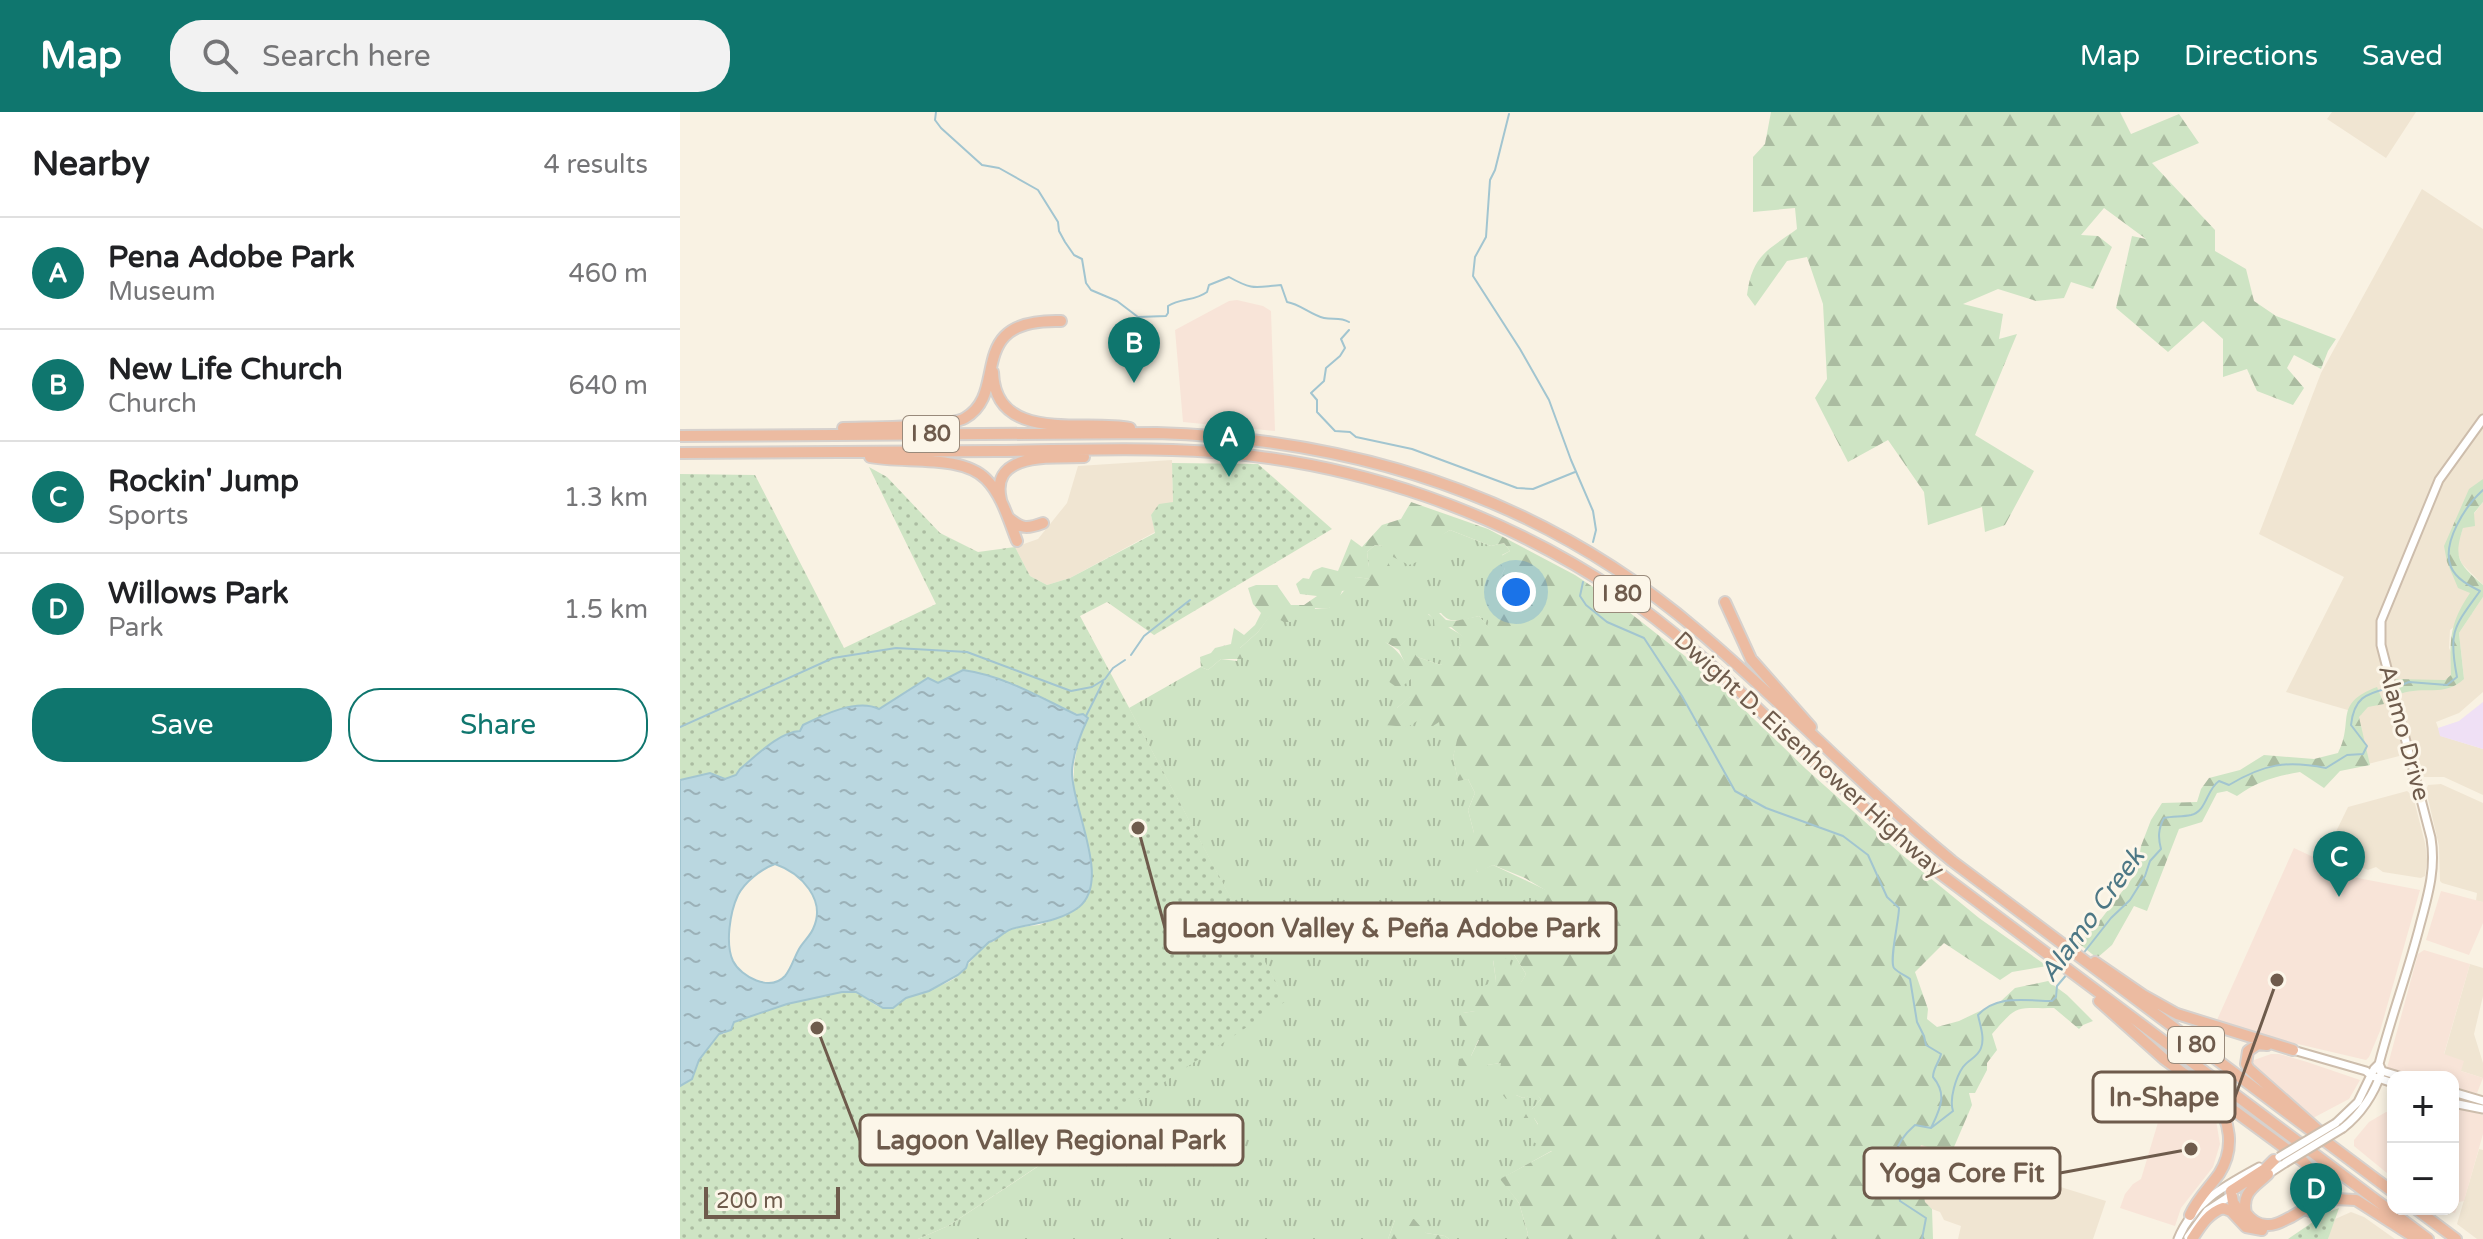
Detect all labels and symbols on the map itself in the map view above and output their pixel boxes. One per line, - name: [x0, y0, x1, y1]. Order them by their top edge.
- pin: B: [1108, 317, 1160, 383]
- pin: A: [1203, 411, 1255, 477]
- road number: I 80: [903, 416, 959, 452]
- your location: [1496, 572, 1536, 612]
- road number: I 80: [1594, 576, 1650, 612]
- street label: Dwight D. Eisenhower Highway: [1668, 626, 1950, 884]
- street label: Alamo Drive: [2372, 662, 2436, 804]
- pin: C: [2313, 831, 2365, 897]
- water label: Alamo Creek: [2033, 841, 2152, 988]
- callout: Lagoon Valley & Peña Adobe Park: [1165, 903, 1616, 953]
- text: Lagoon Valley & Peña Adobe Park: [1181, 913, 1601, 944]
- road number: I 80: [2168, 1027, 2224, 1063]
- callout: In-Shape: [2093, 1072, 2235, 1122]
- text: In-Shape: [2109, 1082, 2220, 1113]
- callout: Lagoon Valley Regional Park: [860, 1115, 1243, 1165]
- text: Lagoon Valley Regional Park: [876, 1125, 1226, 1156]
- callout: Yoga Core Fit: [1864, 1148, 2060, 1198]
- text: Yoga Core Fit: [1880, 1158, 2044, 1189]
- pin: D: [2290, 1163, 2342, 1229]
- scale bar: [704, 1183, 840, 1219]

